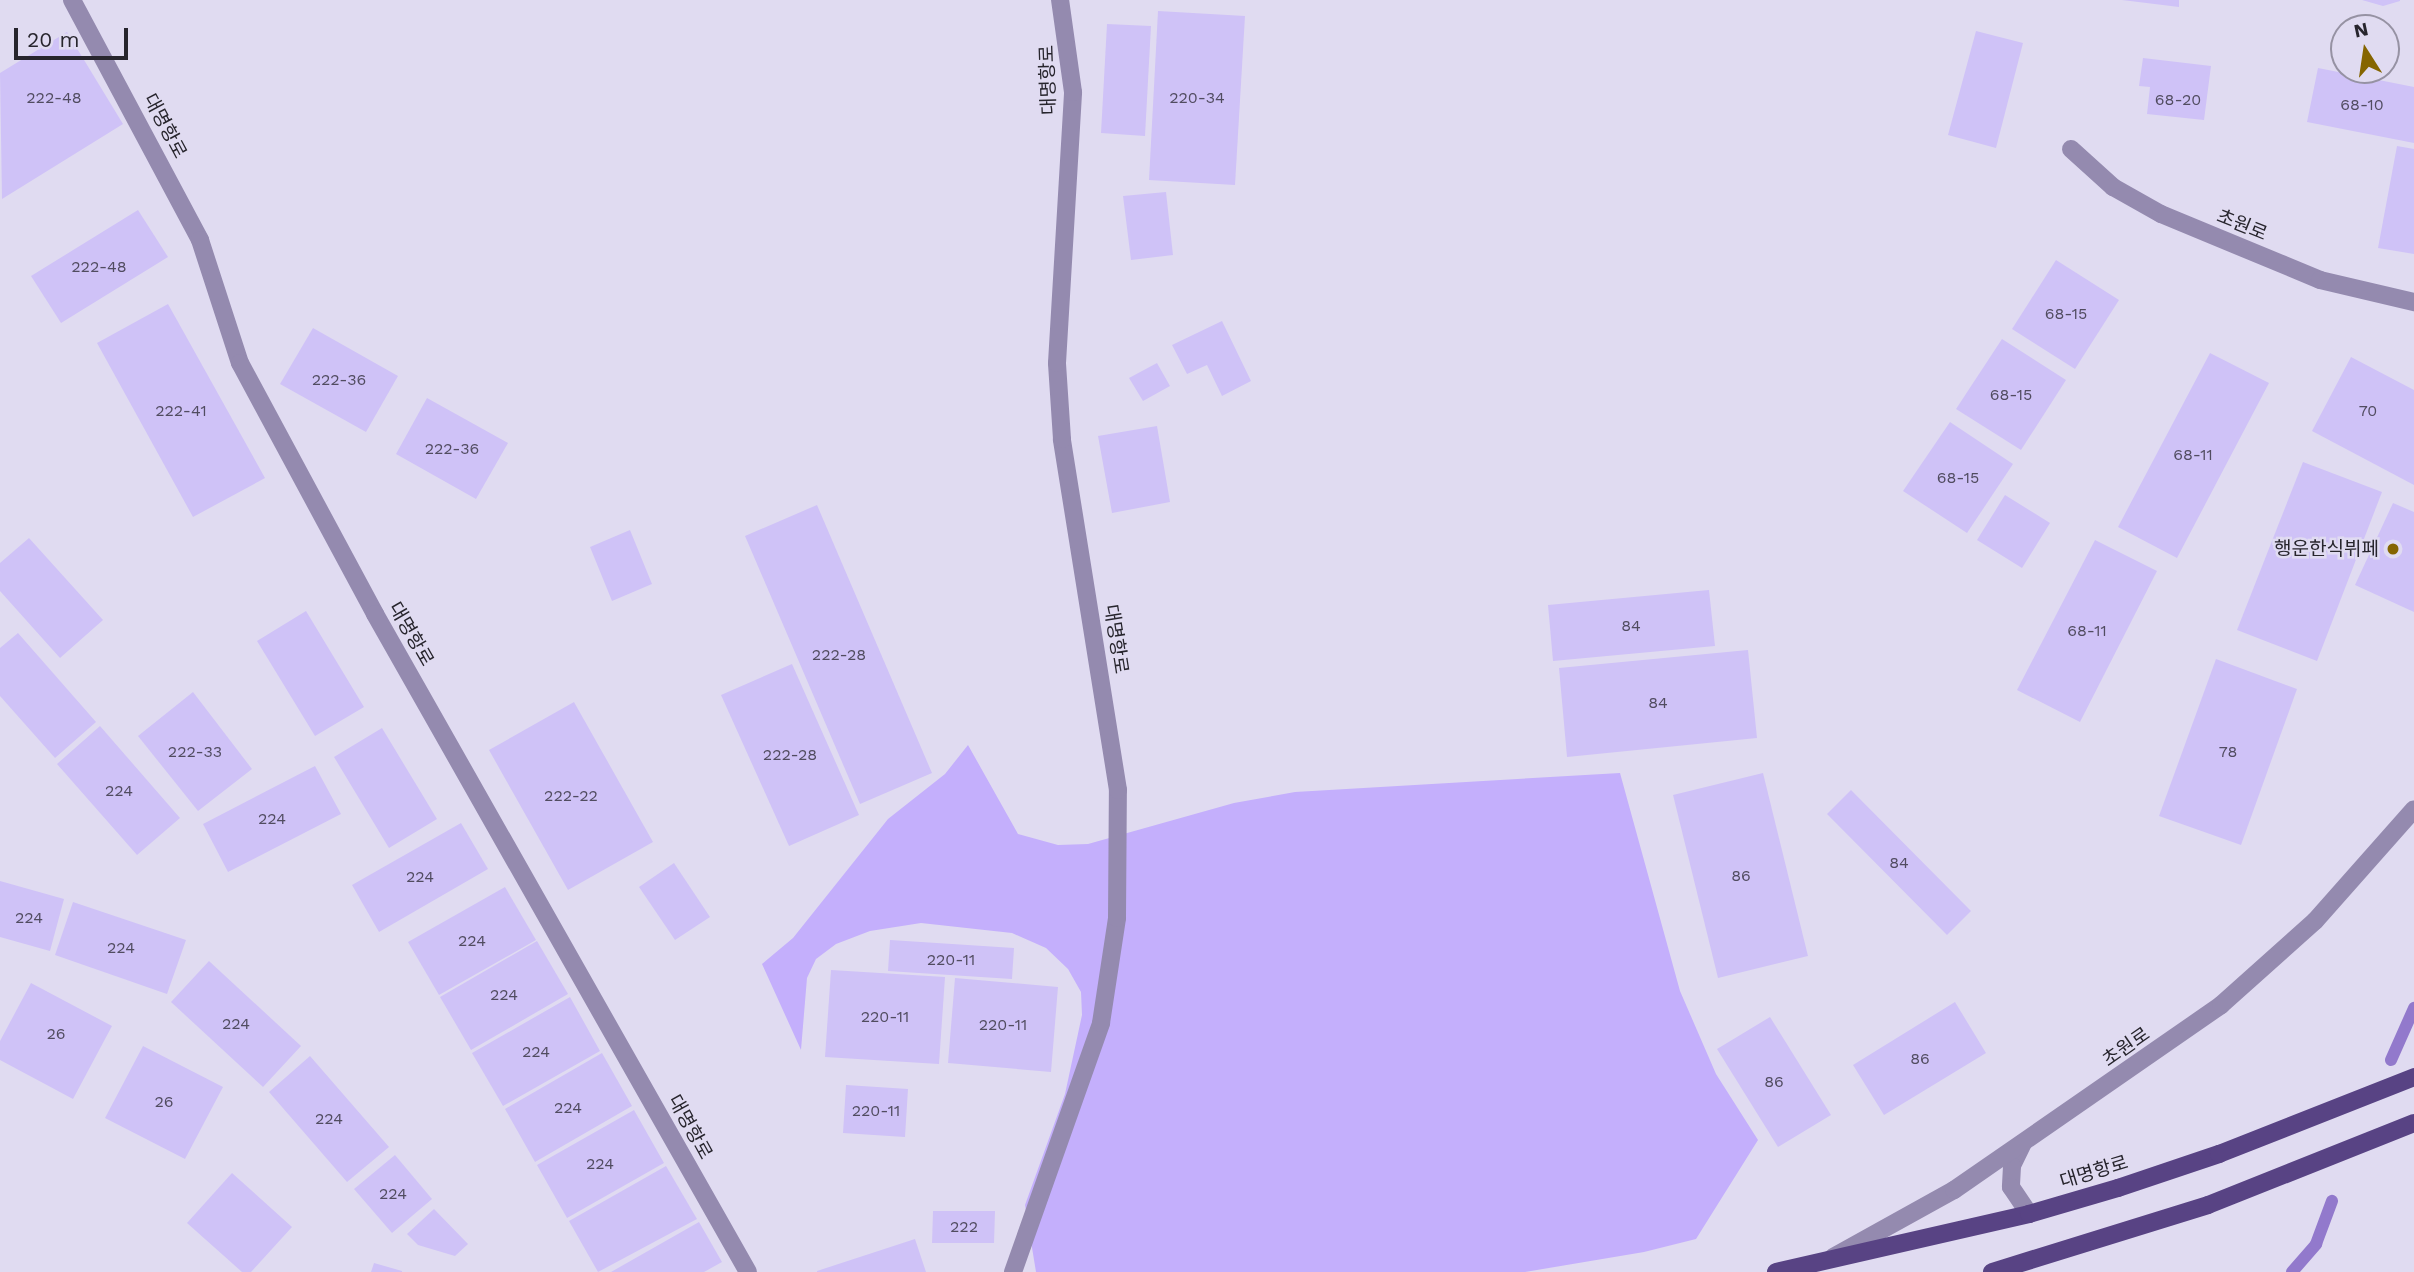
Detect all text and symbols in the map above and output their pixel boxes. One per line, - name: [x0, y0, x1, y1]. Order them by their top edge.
- scale bar: [18, 14, 131, 58]
- north arrow: [2330, 14, 2400, 84]
- text: N: [2352, 17, 2370, 43]
- text: 20 m: [27, 27, 79, 52]
- street label: 대명항로: [1035, 45, 1061, 115]
- house number: 222-48: [26, 88, 82, 108]
- house number: 220-34: [1169, 88, 1225, 108]
- street label: 대명항로: [139, 90, 191, 162]
- house number: 68-20: [2155, 90, 2201, 110]
- house number: 68-10: [2340, 95, 2384, 115]
- street label: 초원로: [2213, 205, 2271, 245]
- house number: 222-48: [71, 257, 127, 277]
- house number: 68-15: [2045, 304, 2087, 324]
- house number: 222-36: [312, 370, 366, 390]
- house number: 68-15: [1990, 385, 2032, 405]
- house number: 222-41: [155, 401, 207, 421]
- house number: 70: [2359, 401, 2377, 421]
- house number: 222-36: [425, 439, 479, 459]
- house number: 68-11: [2173, 445, 2213, 465]
- house number: 68-15: [1937, 468, 1979, 488]
- place label: 행운한식뷔페: [2274, 538, 2379, 560]
- marker: 행운한식뷔페: [2385, 541, 2401, 557]
- street label: 대명항로: [384, 598, 438, 670]
- street label: 대명항로: [1099, 603, 1133, 675]
- house number: 84: [1621, 616, 1641, 636]
- house number: 68-11: [2067, 621, 2107, 641]
- house number: 222-28: [812, 645, 866, 665]
- house number: 84: [1648, 693, 1668, 713]
- house number: 222-33: [168, 742, 222, 762]
- house number: 78: [2219, 742, 2237, 762]
- house number: 222-28: [763, 745, 817, 765]
- house number: 224: [105, 781, 133, 801]
- house number: 222-22: [544, 786, 598, 806]
- house number: 224: [258, 809, 286, 829]
- house number: 84: [1889, 853, 1909, 873]
- house number: 86: [1731, 866, 1751, 886]
- house number: 224: [406, 867, 434, 887]
- house number: 224: [15, 908, 43, 928]
- house number: 224: [458, 931, 486, 951]
- house number: 224: [107, 938, 135, 958]
- house number: 220-11: [927, 950, 975, 970]
- house number: 224: [490, 985, 518, 1005]
- house number: 220-11: [861, 1007, 909, 1027]
- house number: 224: [222, 1014, 250, 1034]
- house number: 220-11: [979, 1015, 1027, 1035]
- street label: 초원로: [2098, 1023, 2154, 1071]
- house number: 26: [46, 1024, 66, 1044]
- house number: 224: [522, 1042, 550, 1062]
- house number: 86: [1910, 1049, 1930, 1069]
- house number: 86: [1764, 1072, 1784, 1092]
- street label: 대명항로: [663, 1091, 717, 1163]
- house number: 26: [154, 1092, 174, 1112]
- house number: 224: [554, 1098, 582, 1118]
- house number: 220-11: [852, 1101, 900, 1121]
- house number: 224: [315, 1109, 343, 1129]
- street label: 대명항로: [2057, 1151, 2131, 1193]
- house number: 224: [586, 1154, 614, 1174]
- house number: 224: [379, 1184, 407, 1204]
- house number: 222: [950, 1217, 978, 1237]

